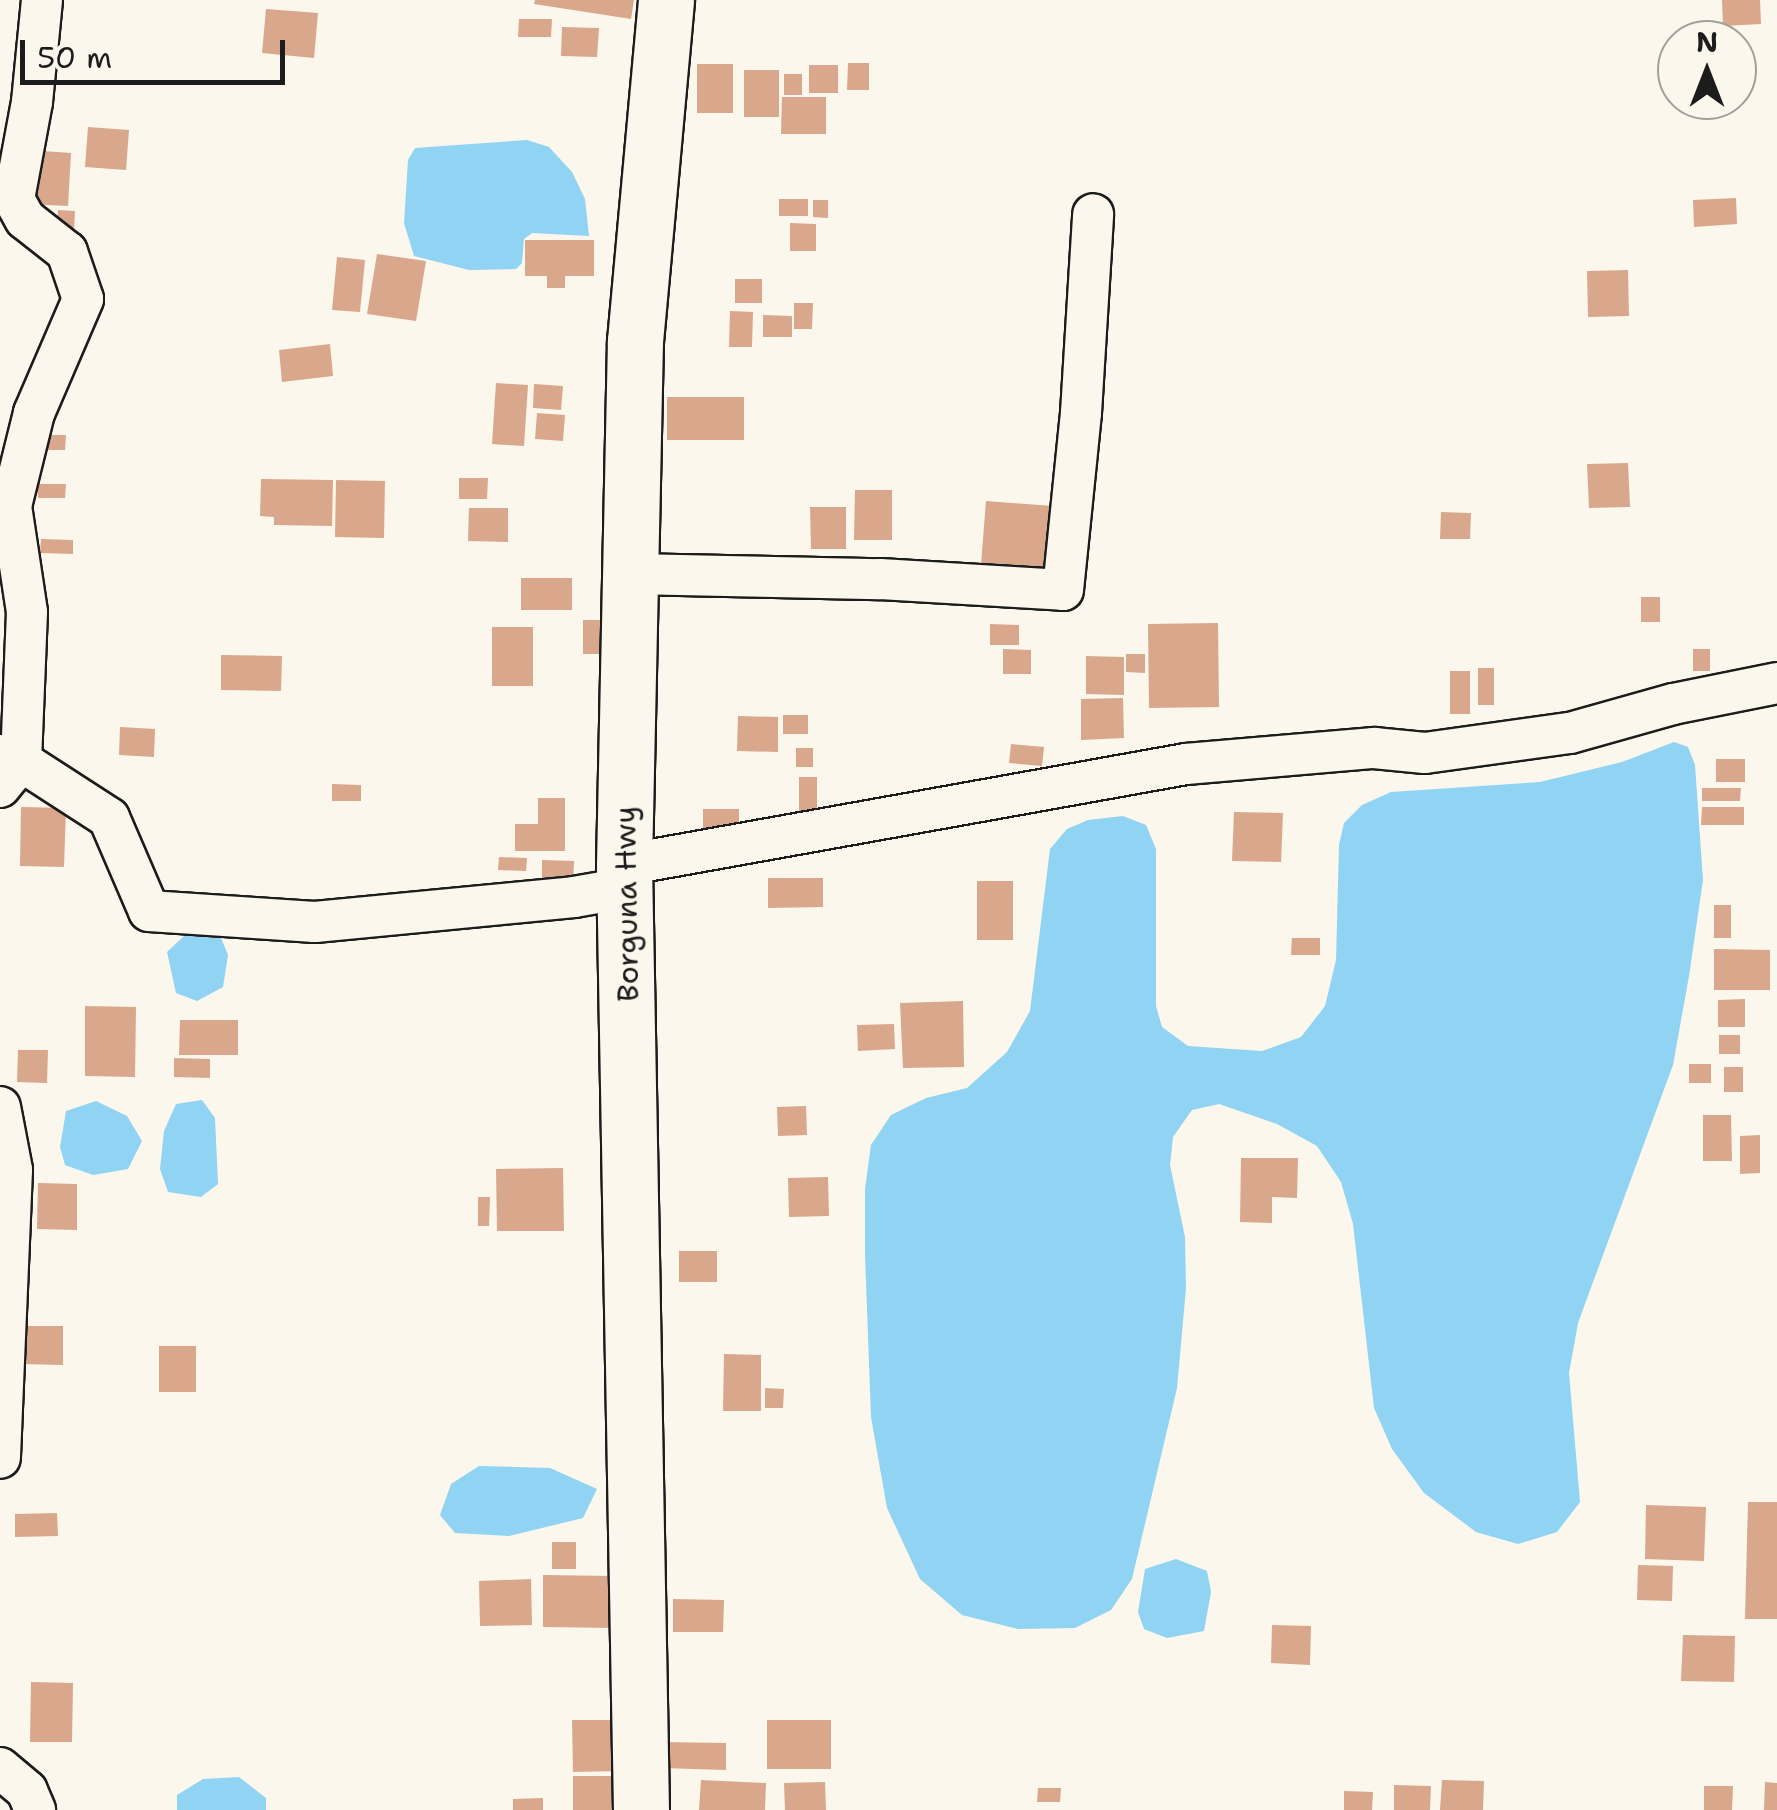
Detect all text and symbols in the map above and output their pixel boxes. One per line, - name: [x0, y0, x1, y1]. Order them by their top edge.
- scale bar: [25, 20, 290, 82]
- north arrow: [1657, 20, 1757, 120]
- text: N: [1696, 23, 1718, 61]
- text: 50 m: [37, 37, 112, 78]
- street label: Borguna Hwy: [607, 806, 647, 1002]

